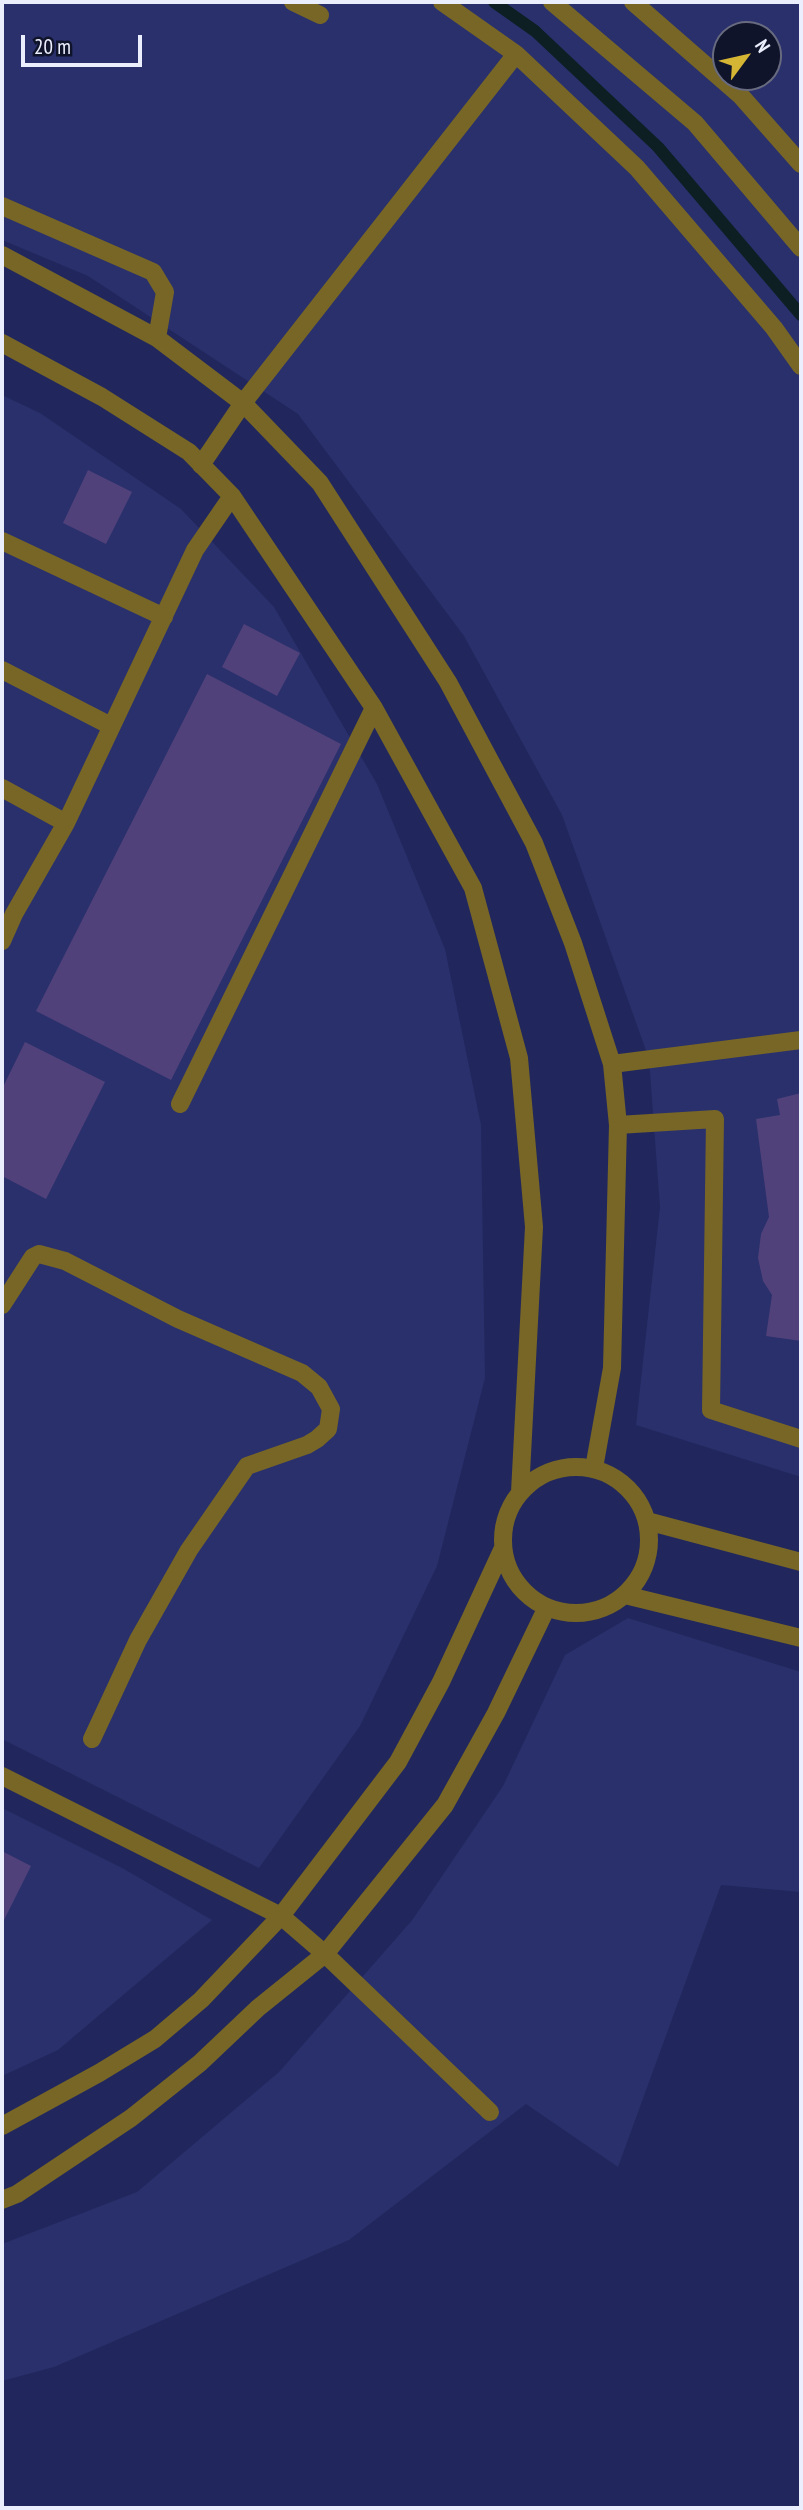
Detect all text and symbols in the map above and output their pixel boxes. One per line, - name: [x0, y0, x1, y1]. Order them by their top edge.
- scale bar: [24, 21, 145, 65]
- north arrow: [712, 21, 782, 91]
- text: 20 m: [34, 33, 71, 60]
- text: N: [750, 35, 776, 56]

